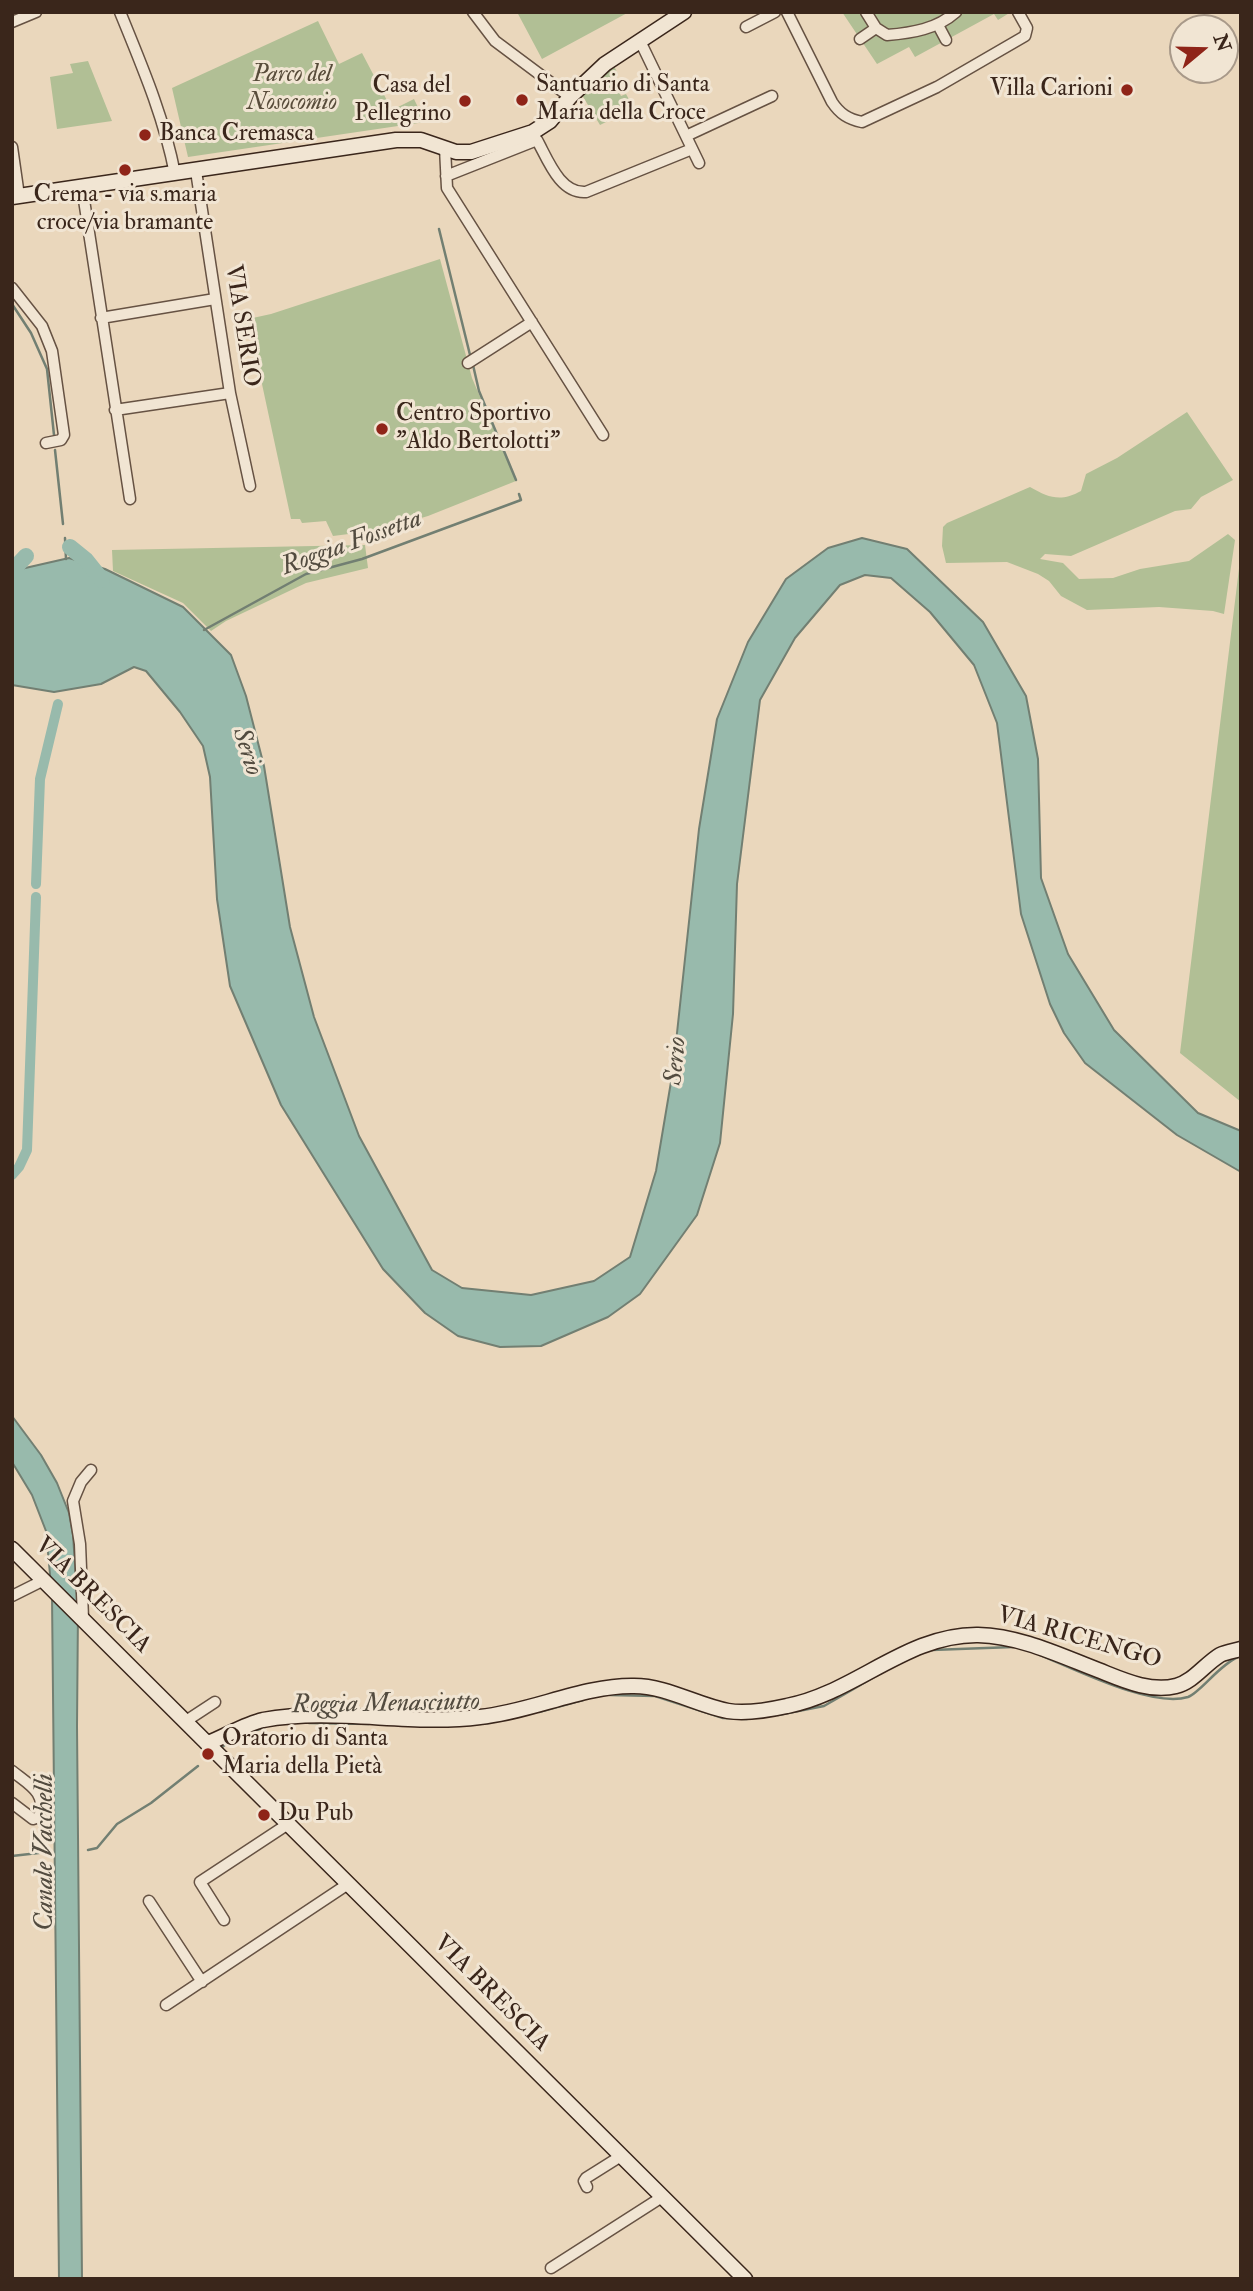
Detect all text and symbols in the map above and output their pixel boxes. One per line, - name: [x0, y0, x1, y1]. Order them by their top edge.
- north arrow: [1169, 14, 1239, 84]
- text: N: [1208, 31, 1236, 55]
- park label: Parco del Nosocomio: [247, 62, 337, 118]
- place label: Santuario di Santa Maria della Croce: [536, 72, 710, 128]
- place label: Casa del Pellegrino: [354, 73, 451, 129]
- place label: Villa Carioni: [990, 76, 1113, 104]
- marker: Villa Carioni: [1119, 82, 1135, 98]
- marker: Santuario di Santa Maria della Croce: [514, 92, 530, 108]
- marker: Casa del Pellegrino: [457, 93, 473, 109]
- place label: Banca Cremasca: [159, 121, 314, 149]
- marker: Banca Cremasca: [137, 127, 153, 143]
- marker: Crema - via s.maria croce/via bramante: [117, 162, 133, 178]
- place label: Crema - via s.maria croce/via bramante: [33, 182, 217, 238]
- street label: VIA SERIO: [217, 263, 265, 389]
- place label: Centro Sportivo "Aldo Bertolotti": [396, 401, 560, 457]
- marker: Centro Sportivo "Aldo Bertolotti": [374, 421, 390, 437]
- water label: Roggia Fossetta: [277, 504, 427, 584]
- water label: Serio: [224, 724, 268, 780]
- water label: Serio: [659, 1036, 695, 1086]
- street label: VIA BRESCIA: [28, 1532, 156, 1660]
- street label: VIA RICENGO: [994, 1602, 1164, 1676]
- water label: Roggia Menasciutto: [292, 1688, 480, 1722]
- place label: Oratorio di Santa Maria della Pietà: [222, 1726, 388, 1782]
- marker: Oratorio di Santa Maria della Pietà: [200, 1746, 216, 1762]
- water label: Canale Vacchelli: [30, 1773, 62, 1931]
- place label: Du Pub: [278, 1801, 353, 1829]
- marker: Du Pub: [256, 1807, 272, 1823]
- street label: VIA BRESCIA: [427, 1930, 555, 2058]

